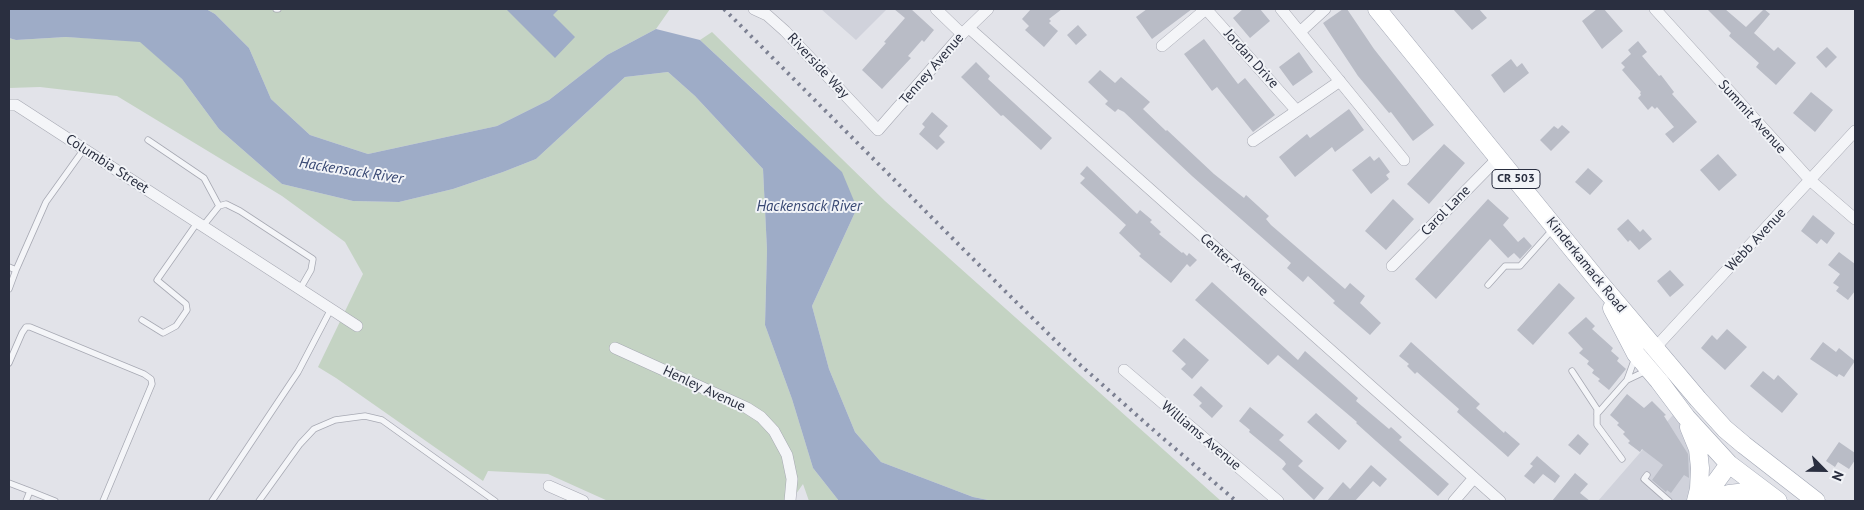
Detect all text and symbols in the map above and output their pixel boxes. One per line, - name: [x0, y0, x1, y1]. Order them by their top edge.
- street label: Jordan Drive: [1220, 26, 1282, 92]
- street label: Riverside Way: [784, 30, 852, 102]
- street label: Tenney Avenue: [896, 30, 968, 108]
- street label: Summit Avenue: [1714, 77, 1790, 157]
- street label: Columbia Street: [62, 131, 152, 197]
- water label: Hackensack River: [298, 154, 404, 188]
- road number: CR 503: [1492, 170, 1540, 188]
- street label: Carol Lane: [1418, 182, 1474, 240]
- water label: Hackensack River: [756, 198, 862, 216]
- street label: Webb Avenue: [1722, 205, 1790, 275]
- street label: Kinderkamack Road: [1542, 214, 1630, 316]
- street label: Center Avenue: [1196, 230, 1272, 300]
- street label: Henley Avenue: [660, 363, 748, 415]
- street label: Williams Avenue: [1158, 398, 1244, 474]
- north arrow: [1799, 445, 1849, 495]
- text: N: [1828, 468, 1848, 484]

